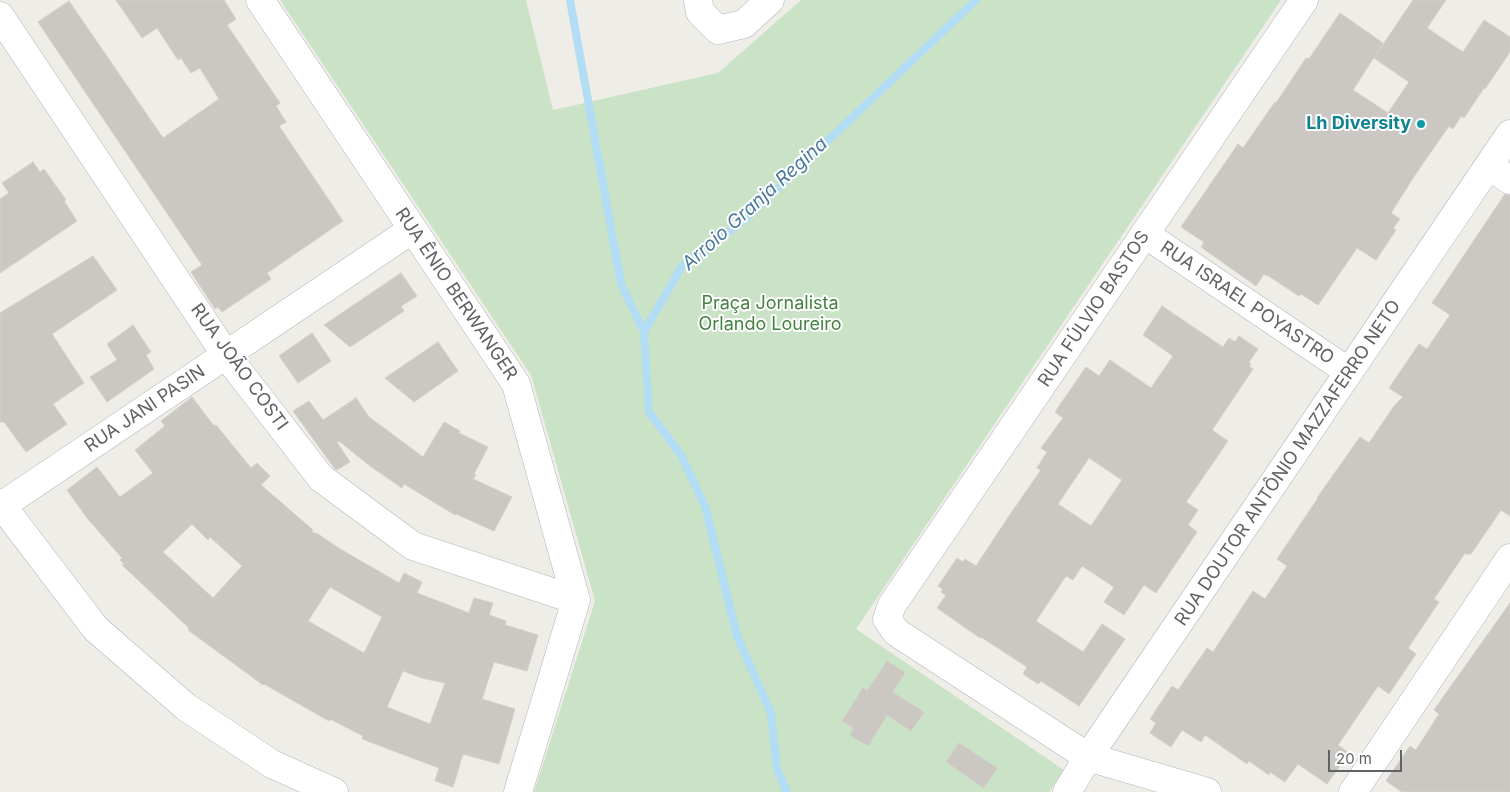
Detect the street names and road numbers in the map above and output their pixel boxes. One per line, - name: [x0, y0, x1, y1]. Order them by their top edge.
- street label: RUA ÊNIO BERWANGER: [390, 204, 522, 384]
- street label: RUA FÚLVIO BASTOS: [1034, 227, 1154, 391]
- street label: RUA ISRAEL POYASTRO: [1156, 237, 1338, 369]
- street label: RUA DOUTOR ANTÔNIO MAZZAFERRO NETO: [1171, 296, 1405, 630]
- street label: RUA JOÃO COSTI: [186, 300, 292, 434]
- street label: RUA JANI PASIN: [81, 361, 209, 457]

